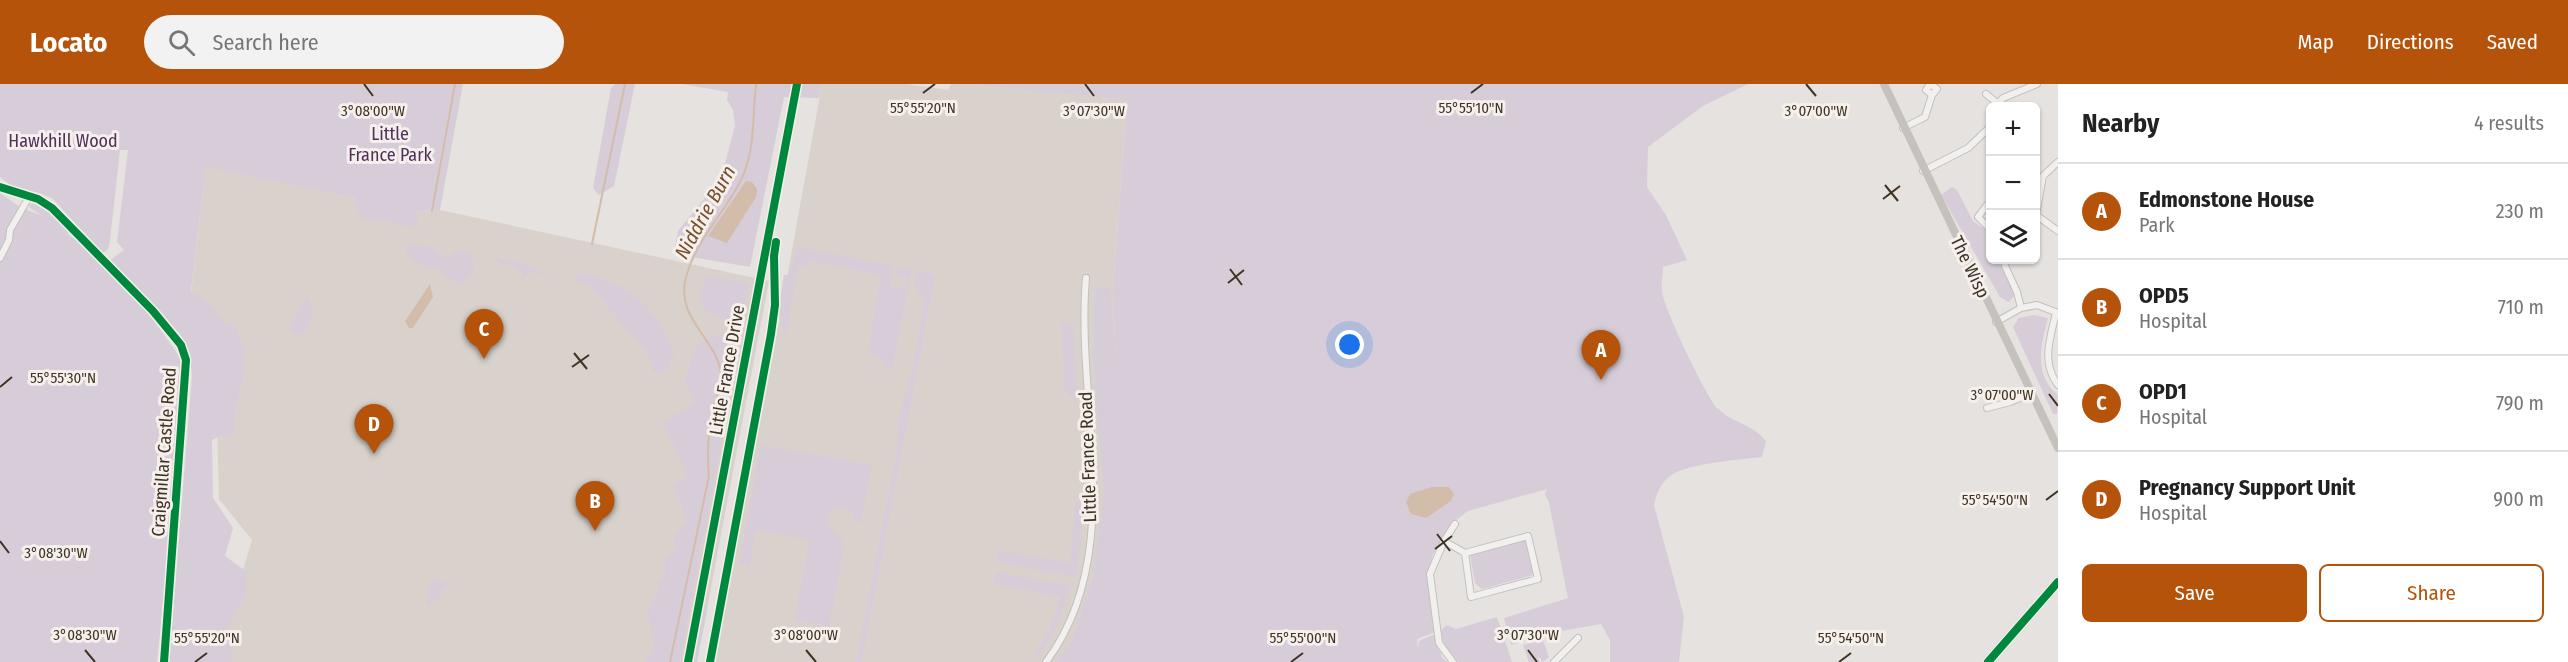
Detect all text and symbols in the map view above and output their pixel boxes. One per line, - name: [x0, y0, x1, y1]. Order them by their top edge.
- search box: [144, 15, 564, 69]
- text: Locato: [30, 26, 108, 59]
- icon: search: [165, 26, 198, 59]
- text: Search here: [213, 29, 319, 56]
- text: Map: [2297, 29, 2334, 55]
- text: Directions: [2367, 29, 2454, 55]
- text: Saved: [2487, 29, 2538, 55]
- text: 55°55'20"N: [890, 99, 956, 117]
- text: 55°55'10"N: [1438, 99, 1504, 117]
- text: 3°08'00"W: [341, 102, 405, 120]
- text: 3°07'30"W: [1063, 102, 1125, 120]
- text: 3°07'00"W: [1785, 102, 1847, 120]
- map controls: [1986, 102, 2040, 264]
- button: +: [1986, 102, 2040, 156]
- text: Nearby: [2082, 108, 2159, 139]
- text: 4 results: [2474, 111, 2544, 135]
- park label: Little France Park: [348, 123, 432, 166]
- park label: Hawkhill Wood: [8, 130, 118, 152]
- button: −: [1986, 156, 2040, 210]
- water label: Niddrie Burn: [669, 161, 741, 263]
- text: Edmonstone House: [2139, 186, 2314, 213]
- text: A: [2096, 199, 2107, 223]
- text: 230 m: [2496, 199, 2544, 223]
- button: layers: [1986, 210, 2040, 264]
- text: Park: [2139, 213, 2175, 237]
- street label: The Wisp: [1946, 232, 1994, 302]
- text: OPD5: [2139, 282, 2189, 309]
- text: B: [2096, 295, 2107, 319]
- text: 710 m: [2498, 295, 2544, 319]
- street label: Little France Drive: [705, 303, 749, 437]
- text: Hospital: [2139, 309, 2207, 333]
- pin: C: [464, 310, 504, 359]
- your location: [1335, 330, 1364, 359]
- pin: A: [1582, 330, 1620, 380]
- street label: Craigmillar Castle Road: [147, 367, 181, 537]
- text: 55°55'30"N: [30, 369, 96, 387]
- text: OPD1: [2139, 378, 2187, 405]
- text: 3°07'00"W: [1971, 386, 2033, 404]
- street label: Little France Road: [1075, 391, 1101, 523]
- text: C: [2096, 391, 2107, 415]
- text: 790 m: [2496, 391, 2544, 415]
- pin: D: [354, 404, 394, 454]
- text: Hospital: [2139, 405, 2207, 429]
- text: Pregnancy Support Unit: [2139, 474, 2355, 501]
- pin: B: [576, 482, 614, 531]
- text: D: [2096, 487, 2107, 511]
- text: 900 m: [2493, 487, 2544, 511]
- text: 55°54'50"N: [1962, 491, 2028, 509]
- text: Hospital: [2139, 501, 2207, 525]
- text: 3°08'30"W: [24, 544, 88, 562]
- button: Save: [2082, 564, 2307, 622]
- button: Share: [2319, 564, 2544, 622]
- text: 3°08'30"W: [53, 626, 117, 644]
- text: 3°08'00"W: [774, 626, 838, 644]
- text: 3°07'30"W: [1497, 626, 1559, 644]
- text: 55°55'20"N: [174, 629, 240, 647]
- text: 55°55'00"N: [1270, 629, 1336, 647]
- text: 55°54'50"N: [1818, 629, 1884, 647]

